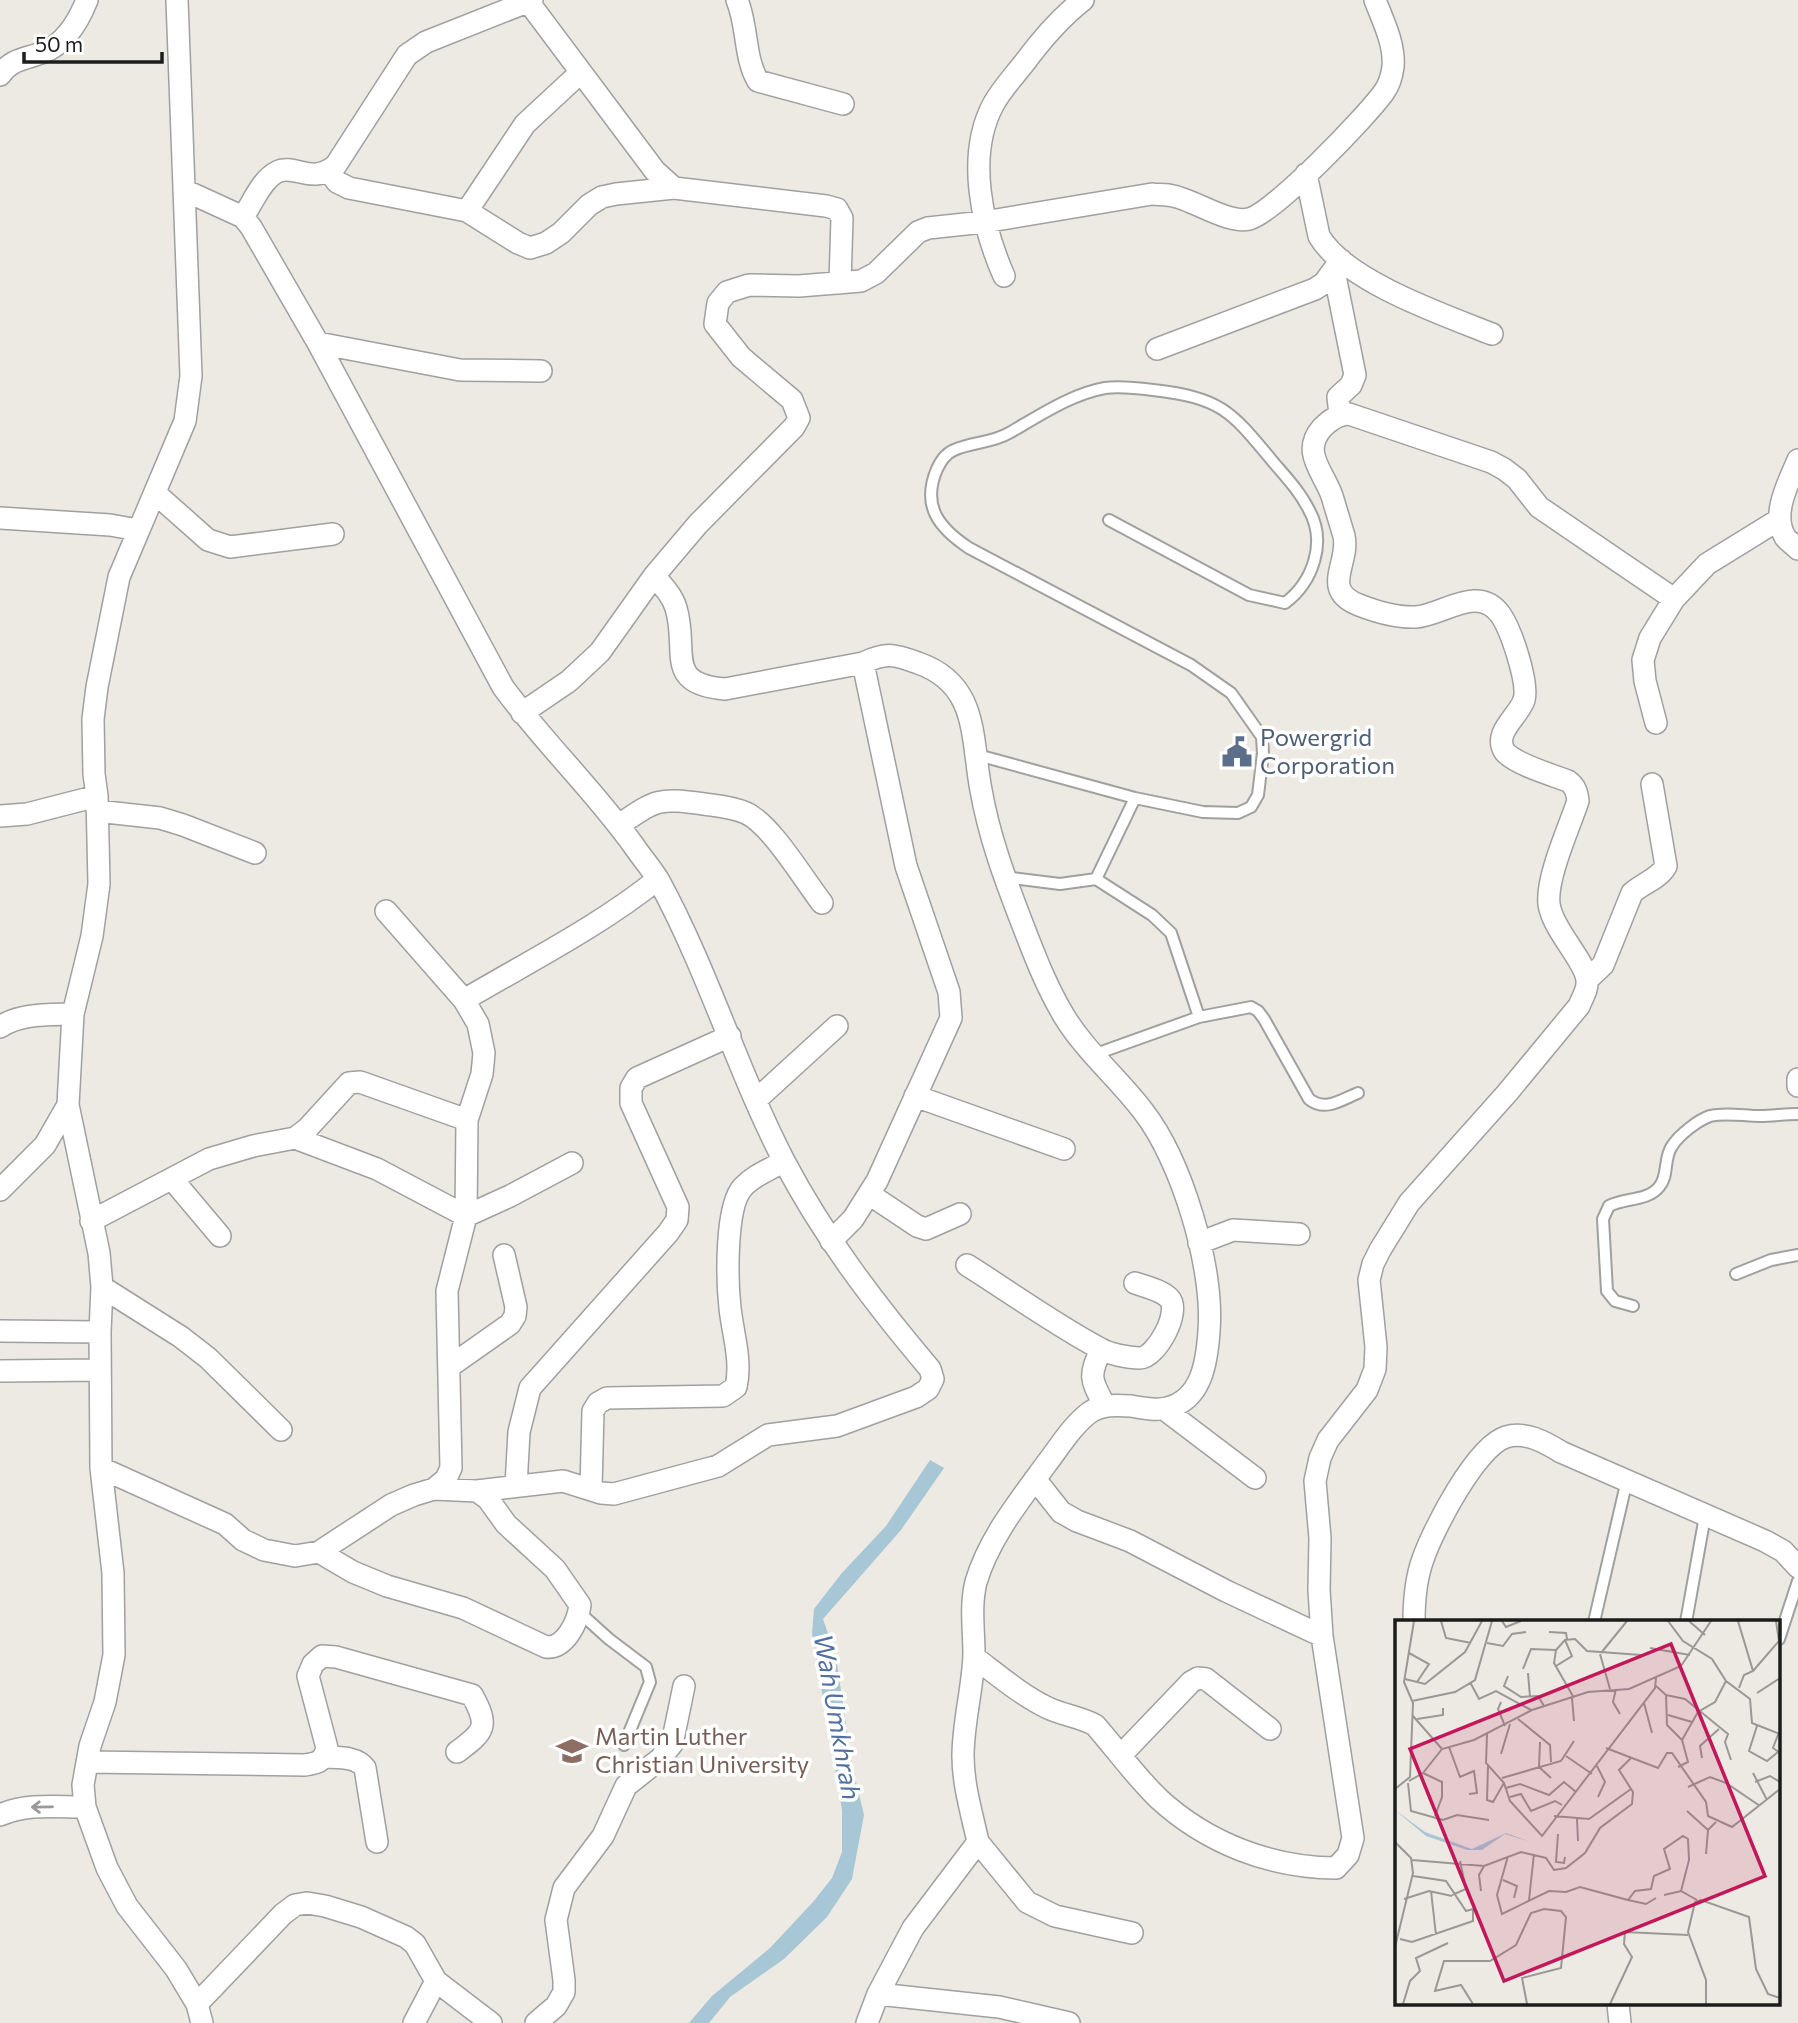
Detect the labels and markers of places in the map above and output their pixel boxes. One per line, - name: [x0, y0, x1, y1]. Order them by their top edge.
- place label: Powergrid Corporation: [1260, 722, 1395, 779]
- public building icon: Powergrid Corporation: [1220, 735, 1254, 769]
- place label: Martin Luther Christian University: [595, 1721, 809, 1778]
- school or university icon: Martin Luther Christian University: [555, 1734, 589, 1768]

